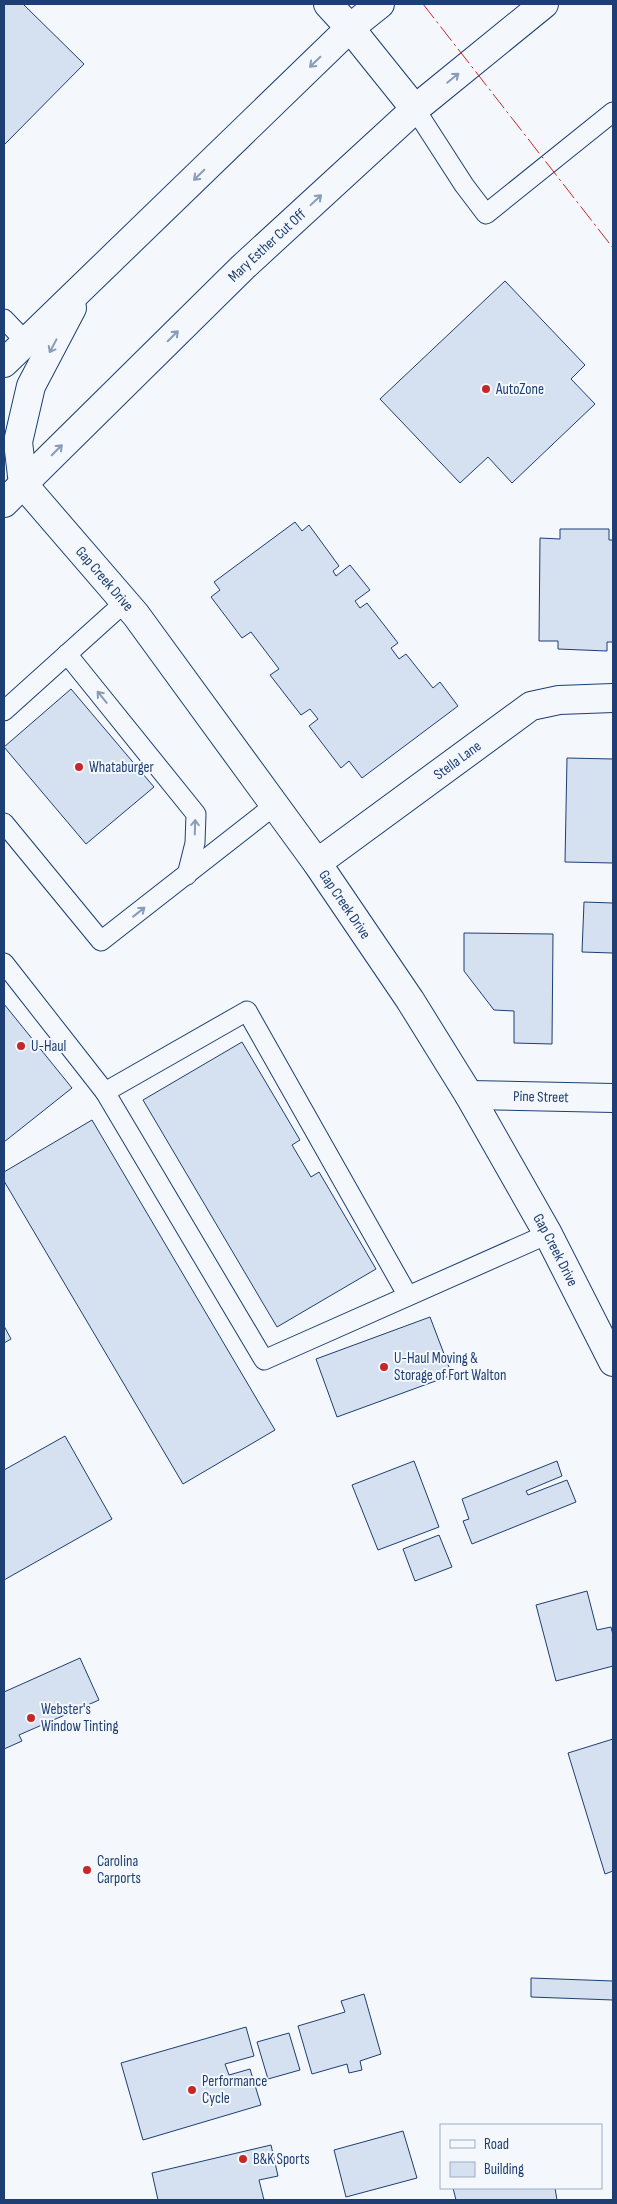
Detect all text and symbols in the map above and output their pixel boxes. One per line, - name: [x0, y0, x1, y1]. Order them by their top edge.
- one-way arrow: [309, 56, 322, 68]
- one-way arrow: [446, 73, 459, 84]
- one-way arrow: [192, 169, 205, 181]
- one-way arrow: [310, 194, 323, 206]
- street label: Mary Esther Cut Off: [224, 205, 310, 286]
- one-way arrow: [167, 330, 179, 342]
- one-way arrow: [47, 338, 57, 352]
- place label: AutoZone: [495, 380, 544, 399]
- marker: AutoZone: [480, 383, 492, 395]
- one-way arrow: [51, 444, 64, 456]
- street label: Gap Creek Drive: [71, 543, 137, 615]
- one-way arrow: [96, 691, 107, 704]
- street label: Stella Lane: [430, 737, 485, 784]
- place label: Whataburger: [89, 758, 155, 777]
- marker: Whataburger: [73, 761, 85, 773]
- one-way arrow: [191, 819, 200, 835]
- street label: Gap Creek Drive: [314, 866, 375, 943]
- one-way arrow: [132, 906, 145, 917]
- place label: U-Haul: [31, 1037, 66, 1056]
- marker: U-Haul: [15, 1040, 27, 1052]
- street label: Pine Street: [513, 1087, 569, 1107]
- street label: Gap Creek Drive: [528, 1210, 582, 1290]
- place label: U-Haul Moving & Storage of Fort Walton: [394, 1349, 506, 1385]
- marker: U-Haul Moving & Storage of Fort Walton: [378, 1361, 390, 1373]
- place label: Webster's Window Tinting: [41, 1700, 118, 1736]
- marker: Webster's Window Tinting: [25, 1712, 37, 1724]
- place label: Carolina Carports: [97, 1852, 141, 1888]
- marker: Carolina Carports: [81, 1864, 93, 1876]
- place label: Performance Cycle: [202, 2072, 267, 2108]
- marker: Performance Cycle: [186, 2084, 198, 2096]
- legend: [440, 2124, 602, 2189]
- text: Road: [484, 2135, 509, 2154]
- place label: B&K Sports: [253, 2150, 310, 2169]
- marker: B&K Sports: [237, 2153, 249, 2165]
- text: Building: [484, 2160, 524, 2179]

